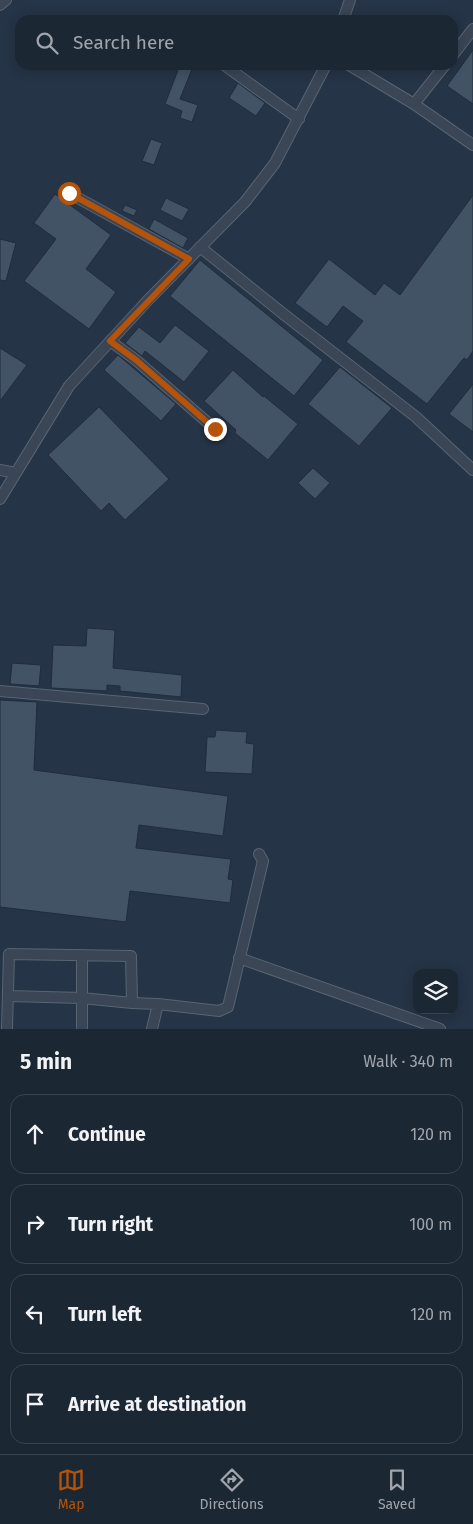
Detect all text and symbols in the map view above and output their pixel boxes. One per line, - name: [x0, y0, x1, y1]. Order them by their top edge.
- search box: [15, 15, 458, 70]
- icon: search: [33, 29, 61, 57]
- text: Search here: [73, 31, 174, 54]
- route start: [58, 182, 81, 205]
- route end: [204, 418, 227, 441]
- map controls: [413, 969, 458, 1014]
- button: layers: [413, 969, 458, 1014]
- text: 5 min: [20, 1049, 72, 1075]
- text: Walk · 340 m: [363, 1052, 453, 1071]
- icon: ahead: [21, 1120, 49, 1148]
- text: Continue: [68, 1123, 146, 1146]
- text: 120 m: [410, 1125, 452, 1144]
- icon: right: [21, 1210, 49, 1238]
- text: Turn right: [68, 1213, 153, 1236]
- text: 100 m: [409, 1215, 452, 1234]
- icon: left: [21, 1300, 49, 1328]
- text: Turn left: [68, 1303, 142, 1326]
- text: 120 m: [410, 1305, 452, 1324]
- icon: arrive: [21, 1390, 49, 1418]
- text: Arrive at destination: [68, 1393, 247, 1416]
- tab: Map: [57, 1466, 85, 1513]
- tab: Directions: [199, 1466, 264, 1513]
- tab: Saved: [378, 1466, 416, 1513]

